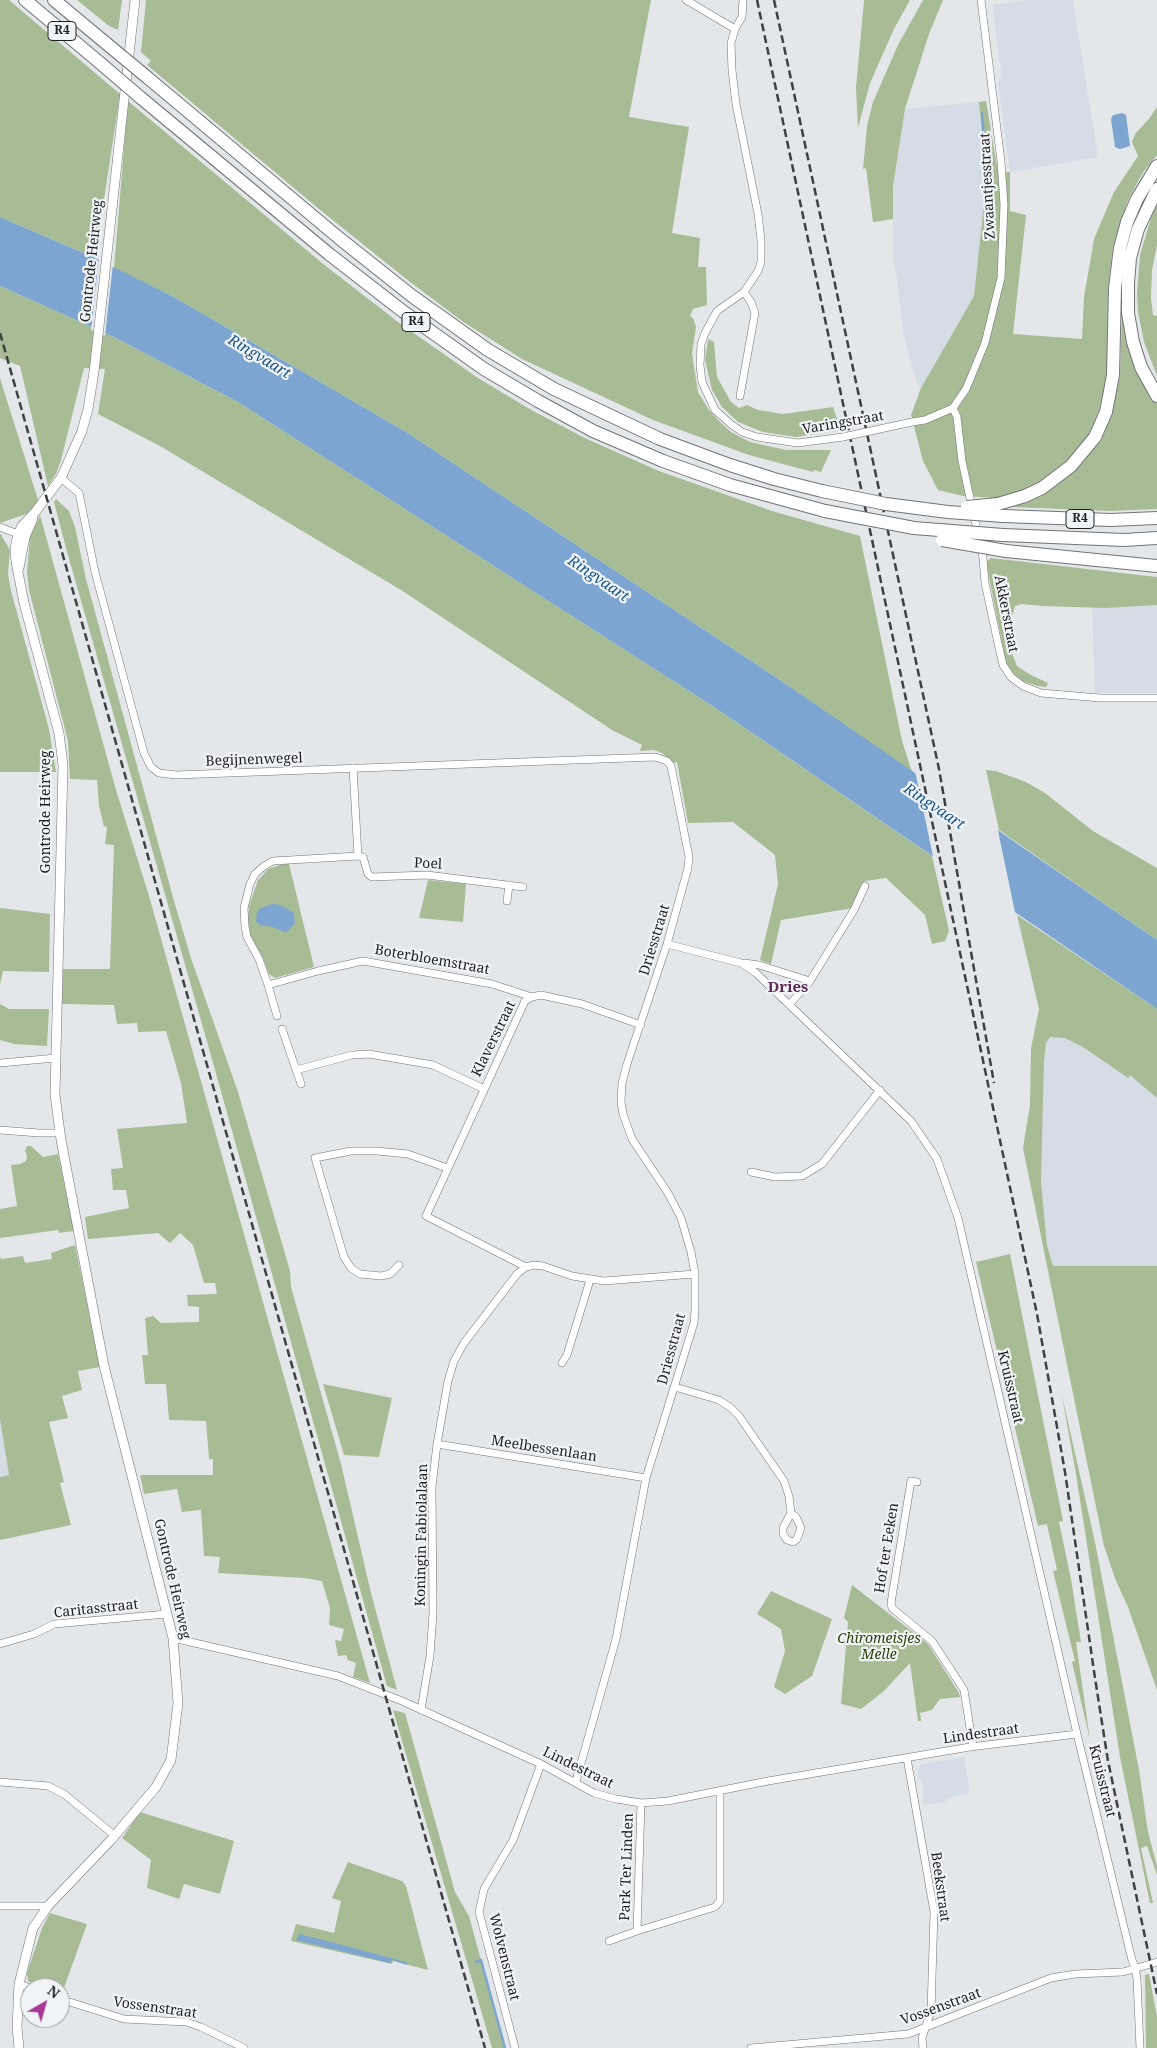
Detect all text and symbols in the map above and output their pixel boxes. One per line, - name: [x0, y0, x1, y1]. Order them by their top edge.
- road number: R4: [48, 22, 76, 40]
- street label: Zwaantjesstraat: [977, 132, 999, 240]
- street label: Gontrode Heirweg: [77, 199, 107, 323]
- road number: R4: [402, 313, 430, 332]
- water label: Ringvaart: [224, 331, 294, 383]
- street label: Varingstraat: [801, 408, 885, 438]
- road number: R4: [1066, 509, 1094, 528]
- water label: Ringvaart: [564, 552, 632, 606]
- street label: Akkerstraat: [990, 574, 1022, 654]
- street label: Gontrode Heirweg: [38, 750, 54, 874]
- street label: Begijnenwegel: [205, 750, 303, 770]
- water label: Ringvaart: [900, 780, 968, 834]
- street label: Poel: [413, 855, 443, 873]
- street label: Driesstraat: [636, 902, 674, 978]
- street label: Boterbloemstraat: [373, 942, 491, 978]
- district label: Dries: [768, 979, 808, 997]
- street label: Klaverstraat: [468, 998, 520, 1080]
- street label: Driesstraat: [654, 1311, 690, 1387]
- street label: Kruisstraat: [993, 1349, 1027, 1425]
- street label: Meelbessenlaan: [490, 1432, 598, 1466]
- street label: Koningin Fabiolalaan: [412, 1463, 432, 1607]
- street label: Hof ter Eeken: [872, 1502, 902, 1594]
- street label: Gontrode Heirweg: [150, 1517, 194, 1641]
- street label: Caritasstraat: [53, 1596, 139, 1622]
- park label: Chiromeisjes Melle: [837, 1631, 921, 1664]
- street label: Lindestraat: [942, 1720, 1020, 1748]
- street label: Kruisstraat: [1085, 1743, 1119, 1819]
- street label: Lindestraat: [540, 1744, 616, 1792]
- street label: Park Ter Linden: [617, 1813, 637, 1921]
- street label: Beekstraat: [927, 1851, 953, 1923]
- street label: Wolvenstraat: [485, 1912, 523, 2002]
- north arrow: [20, 1978, 70, 2028]
- text: N: [44, 1981, 64, 2002]
- street label: Vossenstraat: [899, 1985, 983, 2029]
- street label: Vossenstraat: [112, 1994, 198, 2022]

